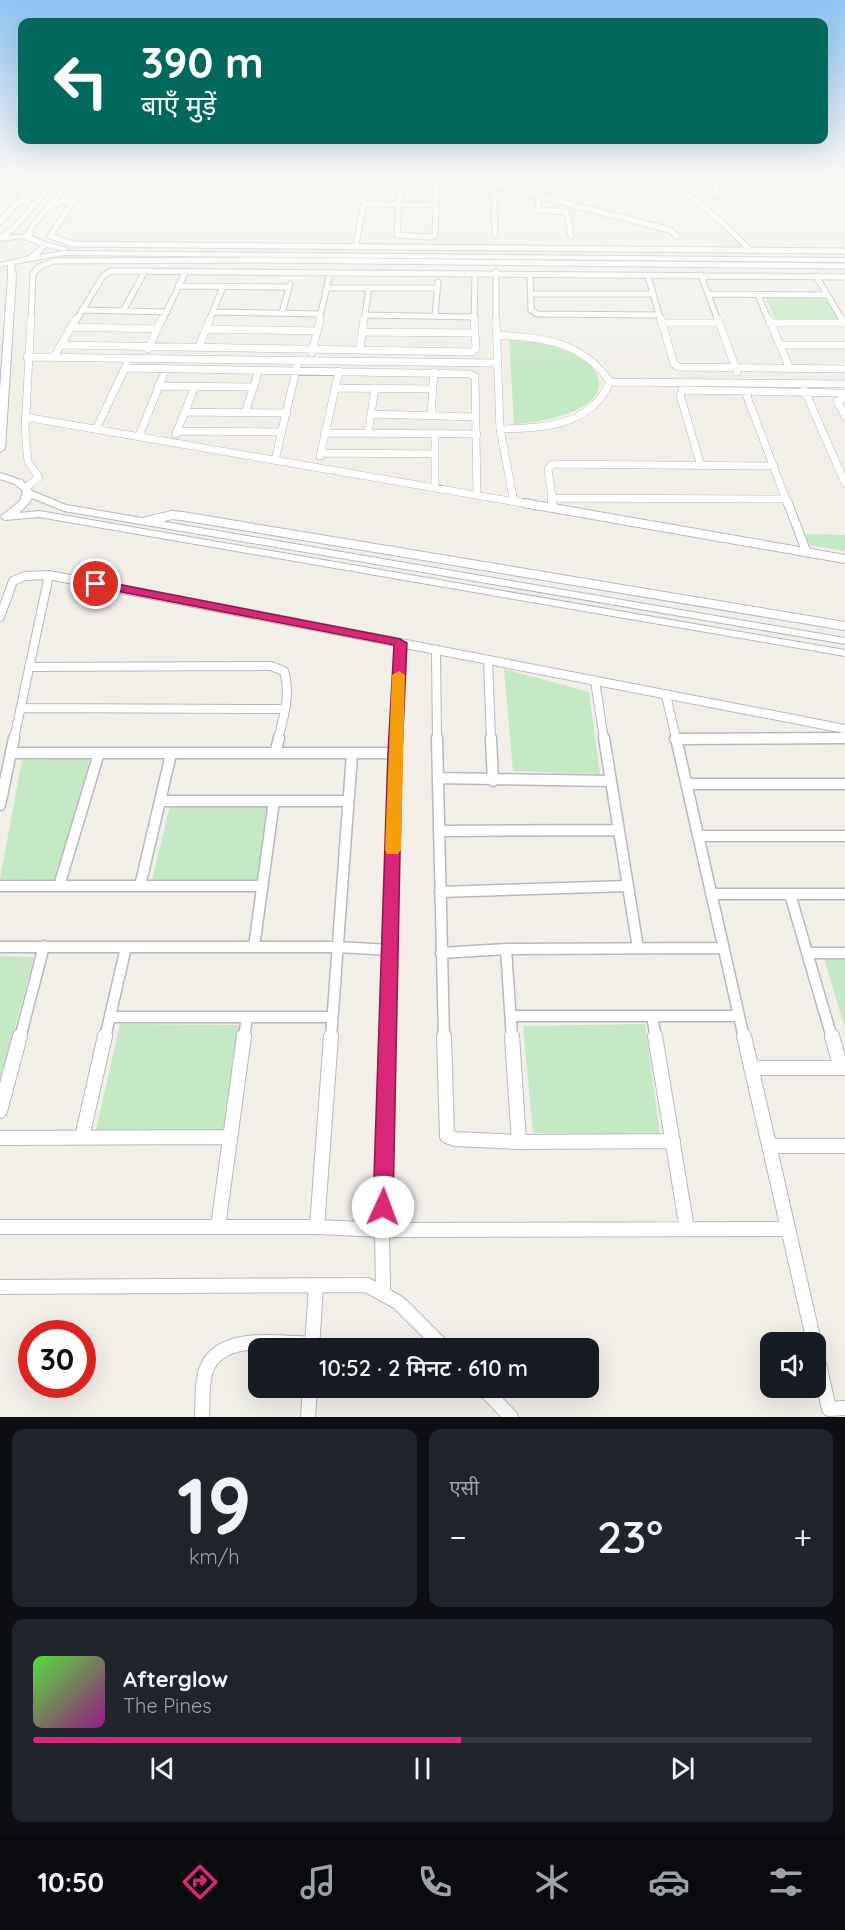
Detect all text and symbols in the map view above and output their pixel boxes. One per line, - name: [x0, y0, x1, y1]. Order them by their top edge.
- text: 390 m: [141, 36, 264, 89]
- icon: left: [42, 42, 120, 120]
- text: बाएँ मुड़ें: [141, 88, 216, 122]
- pin: [70, 558, 121, 609]
- icon: arrive: [79, 567, 112, 600]
- position arrow: [351, 1175, 415, 1239]
- speed limit sign: 30: [18, 1320, 96, 1398]
- map controls: [760, 1332, 826, 1398]
- button: sound: [760, 1332, 826, 1398]
- text: 10:52 · 2 मिनट · 610 m: [319, 1354, 528, 1382]
- text: 19: [177, 1456, 252, 1554]
- text: एसी: [450, 1475, 479, 1500]
- text: 23°: [597, 1508, 663, 1564]
- text: −: [450, 1516, 467, 1557]
- text: +: [793, 1516, 812, 1557]
- text: km/h: [189, 1544, 240, 1569]
- text: Afterglow: [123, 1665, 228, 1693]
- text: The Pines: [123, 1693, 212, 1718]
- icon: previous: [146, 1752, 179, 1785]
- icon: pause: [406, 1752, 439, 1785]
- icon: next: [666, 1752, 699, 1785]
- icon: directions: [179, 1861, 221, 1903]
- icon: music: [297, 1861, 339, 1903]
- icon: phone: [414, 1861, 456, 1903]
- icon: climate: [531, 1861, 573, 1903]
- icon: car: [648, 1861, 690, 1903]
- icon: filters: [765, 1861, 807, 1903]
- text: 10:50: [38, 1865, 104, 1899]

